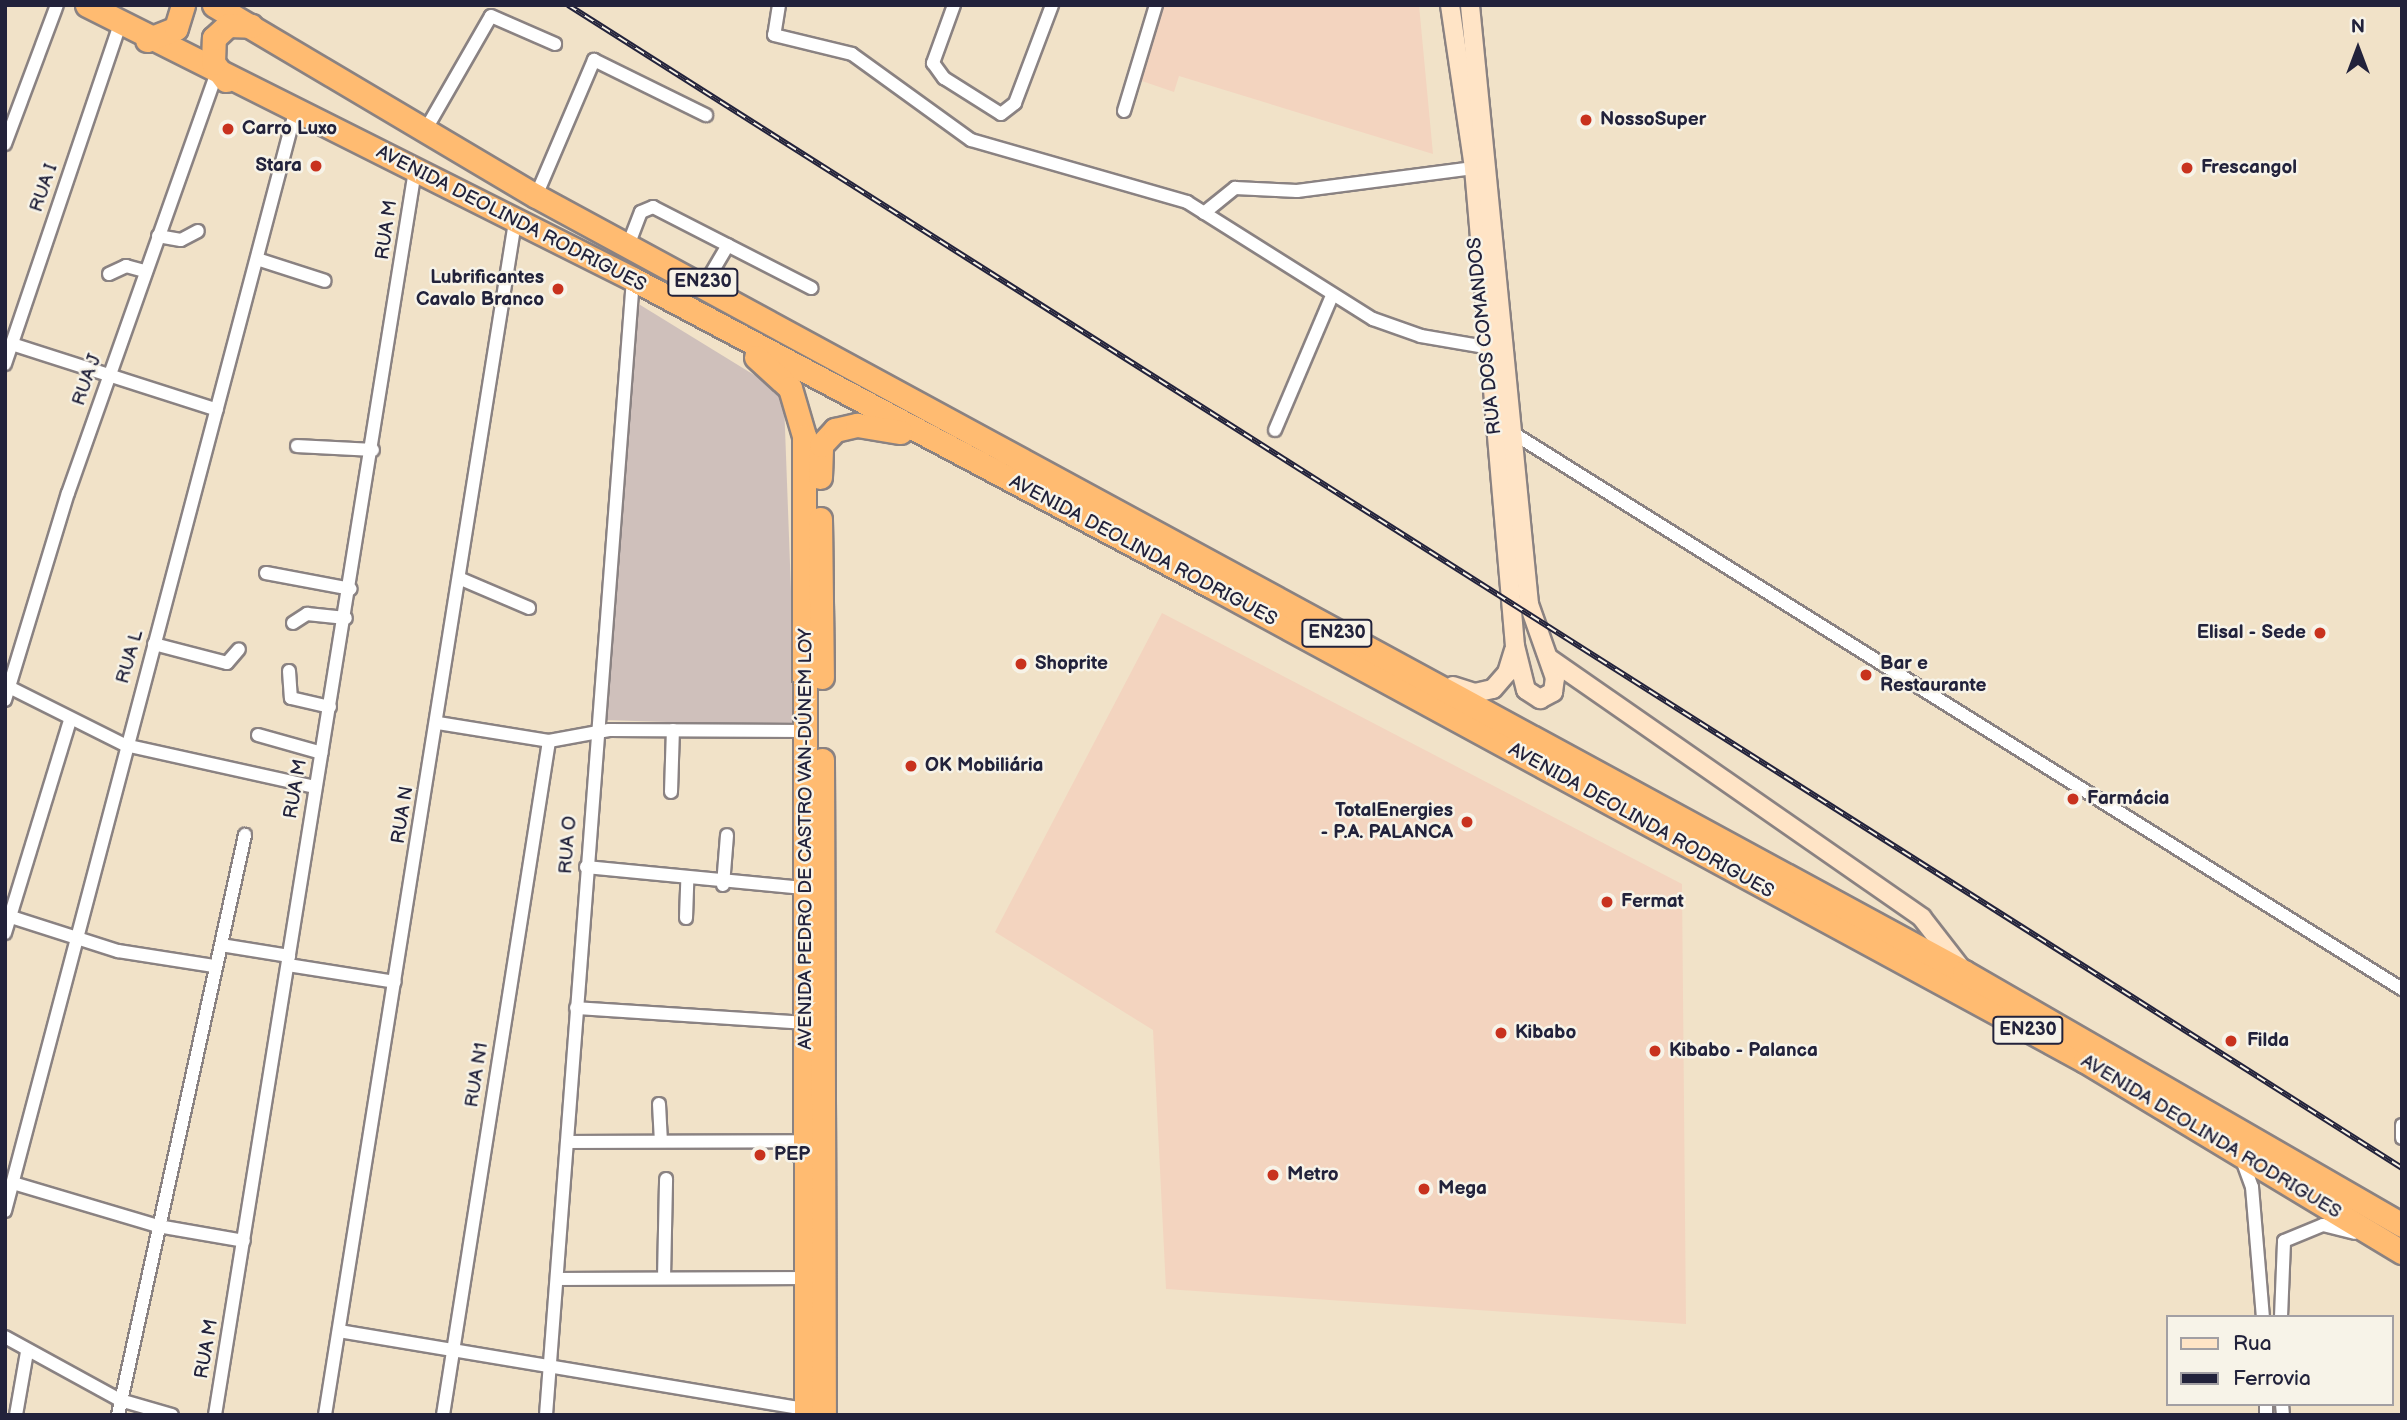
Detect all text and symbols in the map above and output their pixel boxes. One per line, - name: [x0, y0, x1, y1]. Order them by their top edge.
- north arrow: [2323, 14, 2393, 84]
- text: N: [2351, 16, 2365, 39]
- place label: NossoSuper: [1600, 109, 1706, 131]
- marker: NossoSuper: [1578, 112, 1594, 128]
- place label: Carro Luxo: [242, 118, 337, 140]
- marker: Carro Luxo: [220, 121, 236, 137]
- street label: AVENIDA DEOLINDA RODRIGUES: [372, 141, 650, 297]
- place label: Stara: [255, 155, 302, 177]
- place label: Frescangol: [2201, 157, 2297, 179]
- marker: Stara: [308, 158, 324, 174]
- marker: Frescangol: [2179, 160, 2195, 176]
- street label: RUA I: [25, 161, 63, 215]
- street label: RUA M: [372, 199, 402, 261]
- street label: RUA DOS COMANDOS: [1463, 236, 1507, 436]
- place label: Lubrificantes Cavalo Branco: [416, 267, 544, 311]
- road number: EN230: [666, 268, 740, 296]
- marker: Lubrificantes Cavalo Branco: [550, 281, 566, 297]
- street label: RUA J: [67, 351, 107, 409]
- street label: AVENIDA DEOLINDA RODRIGUES: [1005, 471, 1281, 631]
- road number: EN230: [1300, 618, 1374, 648]
- place label: Elisal - Sede: [2197, 622, 2306, 644]
- marker: Elisal - Sede: [2312, 625, 2328, 641]
- street label: RUA L: [112, 628, 148, 686]
- street label: AVENIDA PEDRO DE CASTRO VAN-DÚNEM LOY: [795, 628, 817, 1050]
- place label: Shoprite: [1035, 653, 1108, 675]
- place label: Bar e Restaurante: [1880, 653, 1987, 697]
- marker: Shoprite: [1013, 656, 1029, 672]
- marker: Bar e Restaurante: [1858, 667, 1874, 683]
- street label: AVENIDA DEOLINDA RODRIGUES: [1504, 738, 1778, 904]
- place label: OK Mobiliária: [925, 755, 1043, 777]
- street label: RUA M: [280, 757, 312, 821]
- marker: OK Mobiliária: [903, 758, 919, 774]
- street label: RUA N: [387, 785, 419, 845]
- place label: Farmácia: [2087, 788, 2169, 810]
- marker: Farmácia: [2065, 791, 2081, 807]
- place label: TotalEnergies - P.A. PALANCA: [1320, 800, 1453, 844]
- marker: TotalEnergies - P.A. PALANCA: [1459, 814, 1475, 830]
- street label: RUA O: [555, 815, 581, 875]
- place label: Fermat: [1621, 891, 1684, 913]
- marker: Fermat: [1599, 894, 1615, 910]
- road number: EN230: [1991, 1015, 2065, 1044]
- place label: Kibabo: [1515, 1022, 1576, 1044]
- marker: Kibabo: [1493, 1025, 1509, 1041]
- place label: Filda: [2247, 1030, 2289, 1052]
- marker: Filda: [2221, 1031, 2241, 1051]
- place label: Kibabo - Palanca: [1669, 1040, 1818, 1062]
- street label: RUA N1: [461, 1041, 493, 1109]
- marker: Kibabo - Palanca: [1647, 1043, 1663, 1059]
- street label: AVENIDA DEOLINDA RODRIGUES: [2077, 1050, 2345, 1224]
- place label: PEP: [774, 1144, 810, 1166]
- marker: PEP: [752, 1147, 768, 1163]
- place label: Metro: [1287, 1164, 1339, 1186]
- marker: Metro: [1265, 1167, 1281, 1183]
- place label: Mega: [1438, 1178, 1487, 1200]
- marker: Mega: [1416, 1181, 1432, 1197]
- legend: [2166, 1315, 2393, 1406]
- street label: RUA M: [191, 1317, 223, 1381]
- text: Rua: [2233, 1331, 2272, 1356]
- text: Ferrovia: [2233, 1366, 2311, 1391]

